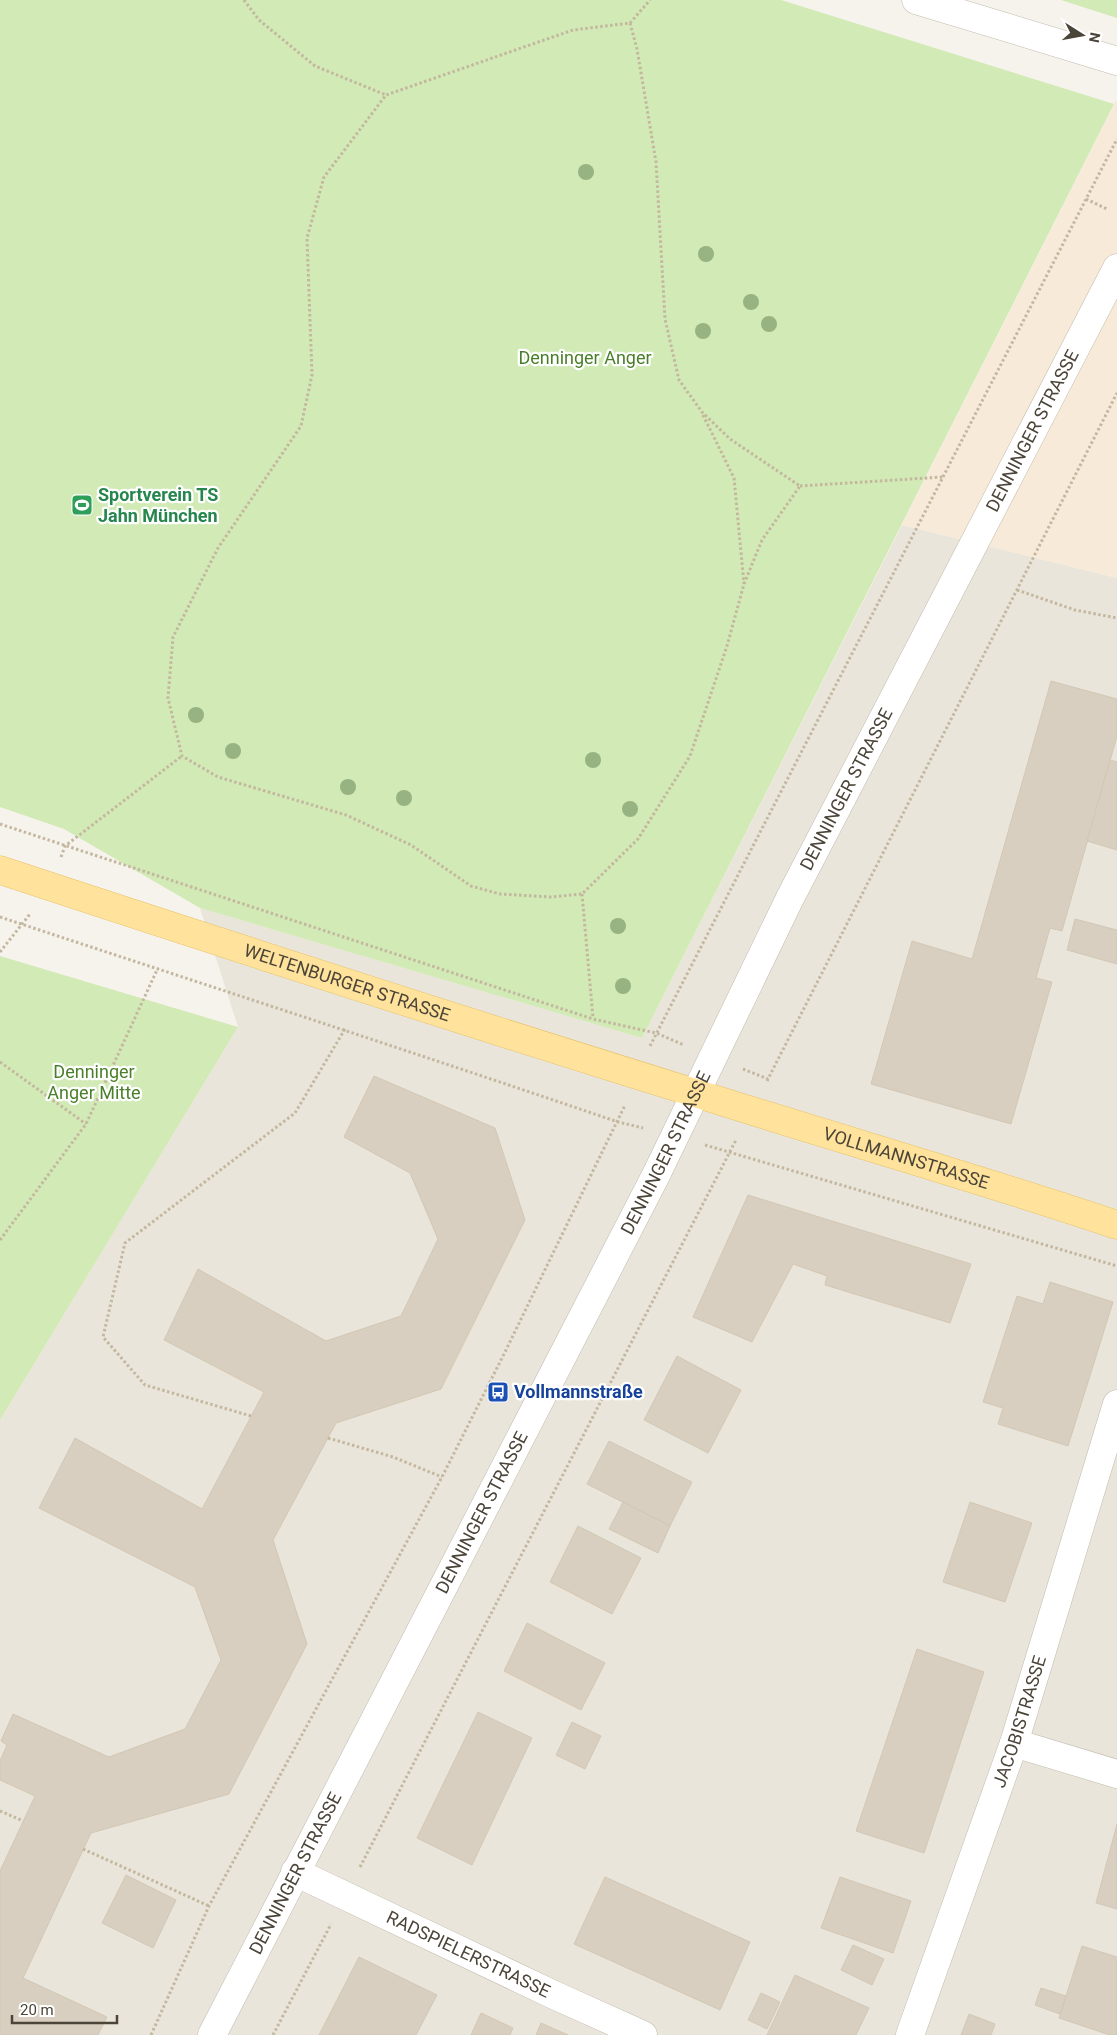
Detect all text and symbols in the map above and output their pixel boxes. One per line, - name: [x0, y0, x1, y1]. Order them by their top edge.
- north arrow: [1057, 10, 1107, 60]
- text: N: [1086, 31, 1104, 44]
- street label: DENNINGER STRASSE: [981, 346, 1083, 515]
- park label: Denninger Anger: [518, 347, 652, 368]
- place label: Sportverein TS Jahn München: [98, 484, 218, 526]
- sports icon: Sportverein TS Jahn München: [70, 493, 94, 517]
- street label: DENNINGER STRASSE: [795, 705, 897, 874]
- street label: WELTENBURGER STRASSE: [242, 939, 453, 1025]
- park label: Denninger Anger Mitte: [47, 1061, 141, 1103]
- street label: DENNINGER STRASSE: [616, 1068, 715, 1238]
- street label: VOLLMANNSTRASSE: [821, 1123, 992, 1193]
- bus stop icon: Vollmannstraße: [486, 1380, 510, 1404]
- place label: Vollmannstraße: [514, 1381, 643, 1402]
- street label: DENNINGER STRASSE: [431, 1428, 532, 1597]
- street label: JACOBISTRASSE: [988, 1653, 1050, 1790]
- street label: DENNINGER STRASSE: [245, 1789, 346, 1958]
- street label: RADSPIELERSTRASSE: [383, 1906, 554, 2002]
- scale bar: [12, 1992, 118, 2024]
- text: 20 m: [20, 2001, 54, 2019]

